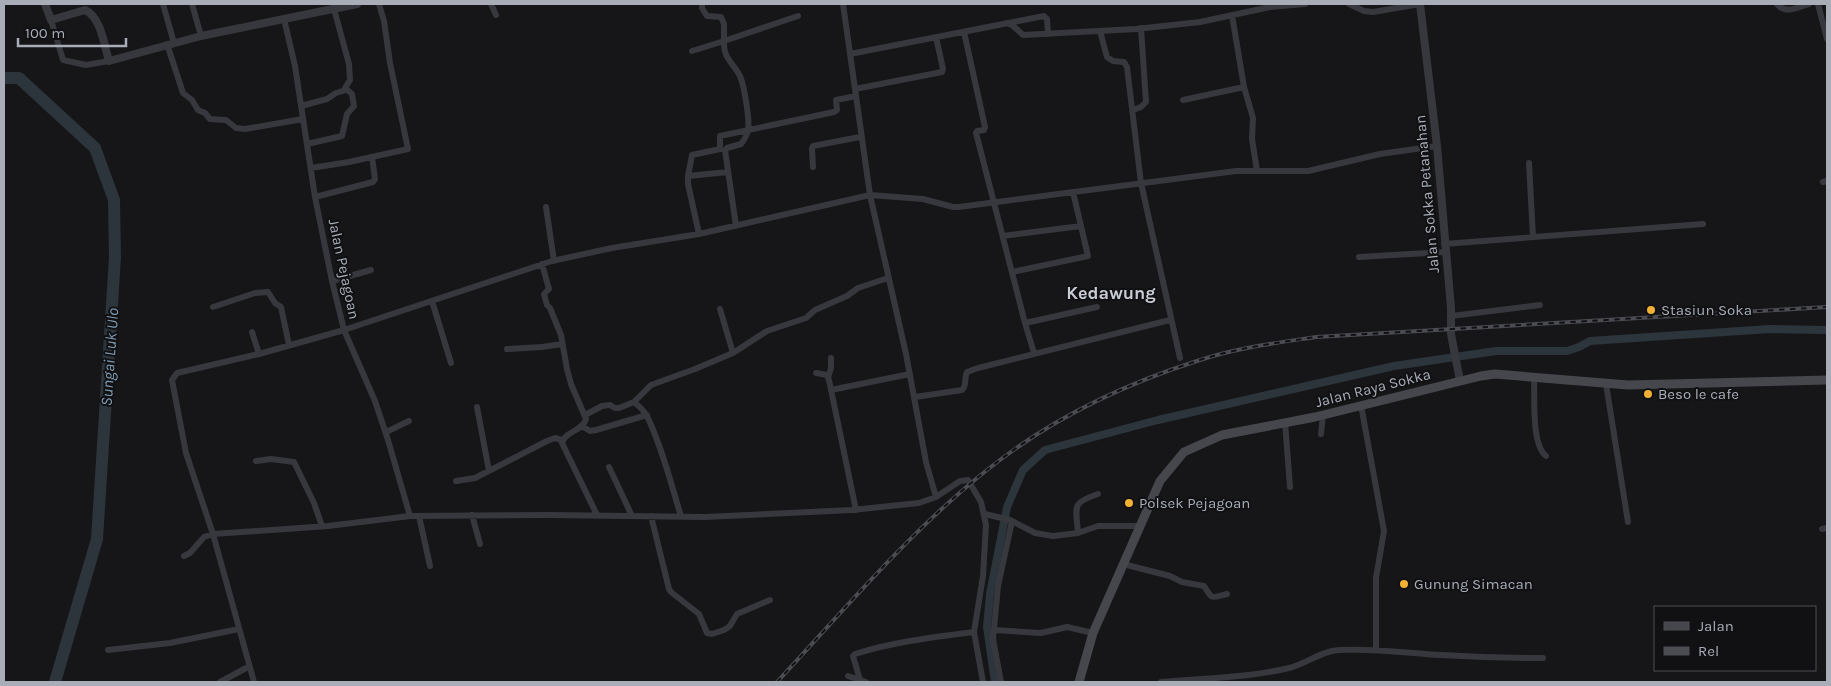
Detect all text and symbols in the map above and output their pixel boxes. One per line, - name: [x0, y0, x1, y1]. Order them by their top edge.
- scale bar: [18, 15, 125, 47]
- text: 100 m: [25, 24, 65, 42]
- street label: Jalan Sokka Petanahan: [1411, 114, 1443, 274]
- street label: Jalan Pejagoan: [325, 217, 363, 321]
- district label: Kedawung: [1066, 282, 1156, 304]
- place label: Stasiun Soka: [1661, 301, 1752, 319]
- marker: Stasiun Soka: [1645, 304, 1657, 316]
- water label: Sungai Luk Ulo: [97, 307, 122, 407]
- street label: Jalan Raya Sokka: [1314, 365, 1432, 411]
- place label: Beso le cafe: [1658, 385, 1739, 403]
- marker: Beso le cafe: [1642, 388, 1654, 400]
- place label: Polsek Pejagoan: [1139, 494, 1250, 512]
- marker: Polsek Pejagoan: [1123, 497, 1135, 509]
- place label: Gunung Simacan: [1414, 575, 1533, 593]
- marker: Gunung Simacan: [1398, 578, 1410, 590]
- legend: [1654, 606, 1816, 671]
- text: Jalan: [1698, 617, 1734, 635]
- text: Rel: [1698, 642, 1719, 660]

